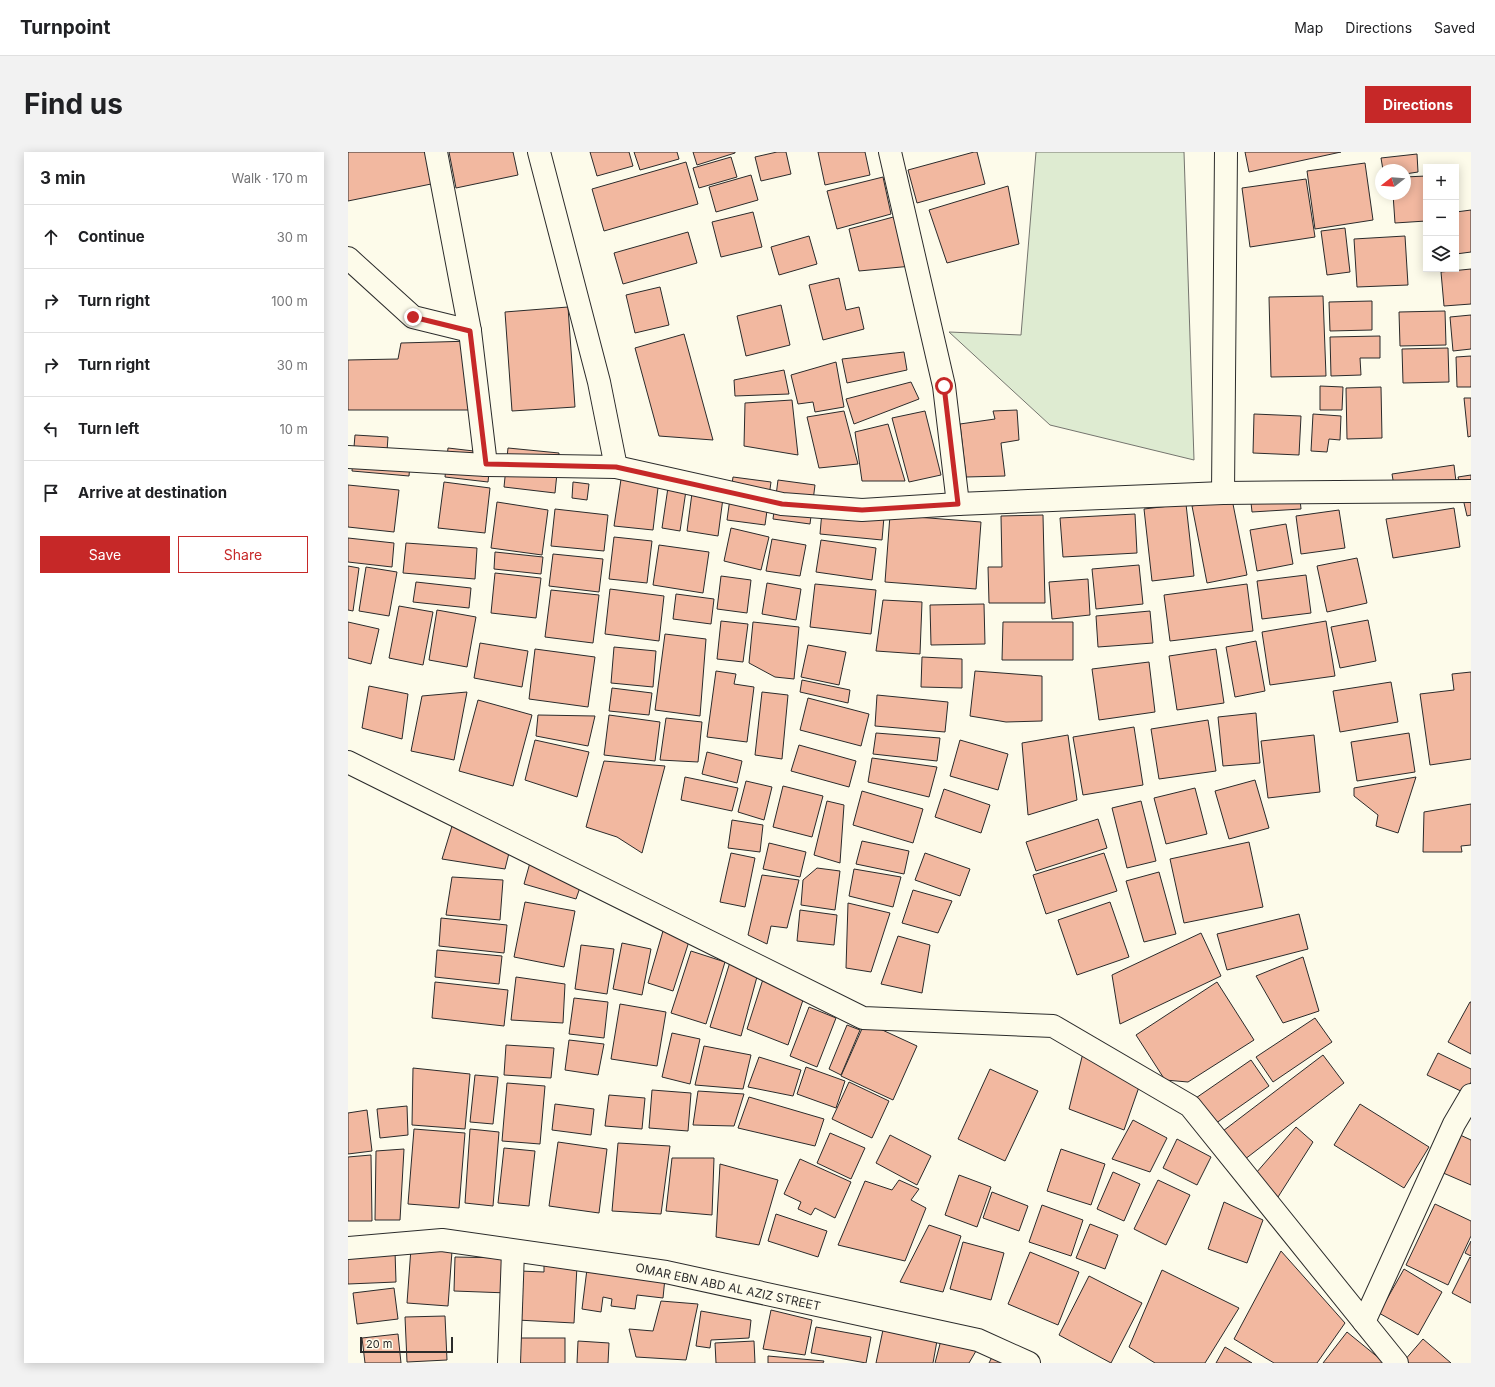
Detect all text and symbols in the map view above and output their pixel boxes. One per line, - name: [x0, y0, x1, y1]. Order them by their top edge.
- text: Turnpoint: [20, 16, 110, 39]
- text: Map: [1294, 19, 1323, 36]
- text: Directions: [1345, 19, 1412, 36]
- text: Saved: [1434, 19, 1475, 36]
- button: Directions: [1365, 86, 1471, 123]
- text: Find us: [24, 87, 123, 121]
- north arrow: [1375, 164, 1411, 200]
- map controls: [1423, 164, 1459, 272]
- button: +: [1423, 164, 1459, 200]
- text: 3 min: [40, 168, 86, 188]
- text: Walk · 170 m: [232, 170, 308, 186]
- button: −: [1423, 200, 1459, 236]
- icon: ahead: [40, 226, 62, 248]
- text: Continue: [78, 227, 145, 246]
- text: 30 m: [277, 229, 308, 245]
- button: layers: [1423, 236, 1459, 272]
- icon: right: [40, 290, 62, 312]
- text: Turn right: [78, 291, 150, 310]
- text: 100 m: [271, 293, 308, 309]
- route end: [404, 308, 422, 326]
- icon: right: [40, 354, 62, 376]
- text: Turn right: [78, 355, 150, 374]
- text: 30 m: [277, 357, 308, 373]
- route start: [935, 377, 953, 395]
- icon: left: [40, 418, 62, 440]
- text: Turn left: [78, 419, 139, 438]
- text: 10 m: [279, 421, 308, 437]
- icon: arrive: [40, 482, 62, 504]
- text: Arrive at destination: [78, 483, 227, 502]
- button: Save: [40, 536, 170, 573]
- button: Share: [178, 536, 308, 573]
- street label: OMAR EBN ABD AL AZIZ STREET: [634, 1260, 822, 1314]
- scale bar: [360, 1335, 453, 1354]
- text: 20 m: [366, 1337, 392, 1351]

